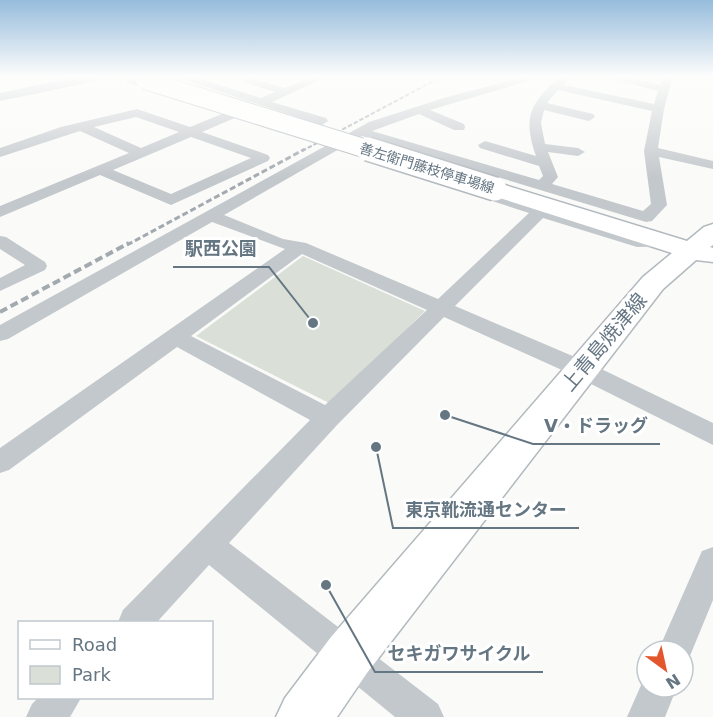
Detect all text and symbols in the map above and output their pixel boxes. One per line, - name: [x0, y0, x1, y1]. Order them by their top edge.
- street label: 善左衛門藤枝停車場線: [358, 140, 496, 196]
- callout: 駅西公園: [173, 231, 269, 267]
- text: 駅西公園: [185, 238, 257, 259]
- street label: 上青島焼津線: [556, 288, 652, 396]
- callout: V・ドラッグ: [533, 408, 660, 444]
- text: V・ドラッグ: [544, 415, 648, 436]
- callout: 東京靴流通センター: [393, 492, 579, 528]
- text: 東京靴流通センター: [405, 499, 567, 520]
- legend: [18, 621, 213, 699]
- text: Road: [72, 634, 117, 655]
- callout: セキガワサイクル: [375, 636, 543, 672]
- north arrow: [635, 639, 695, 699]
- text: セキガワサイクル: [387, 643, 531, 664]
- text: Park: [72, 664, 111, 685]
- text: N: [662, 670, 684, 693]

